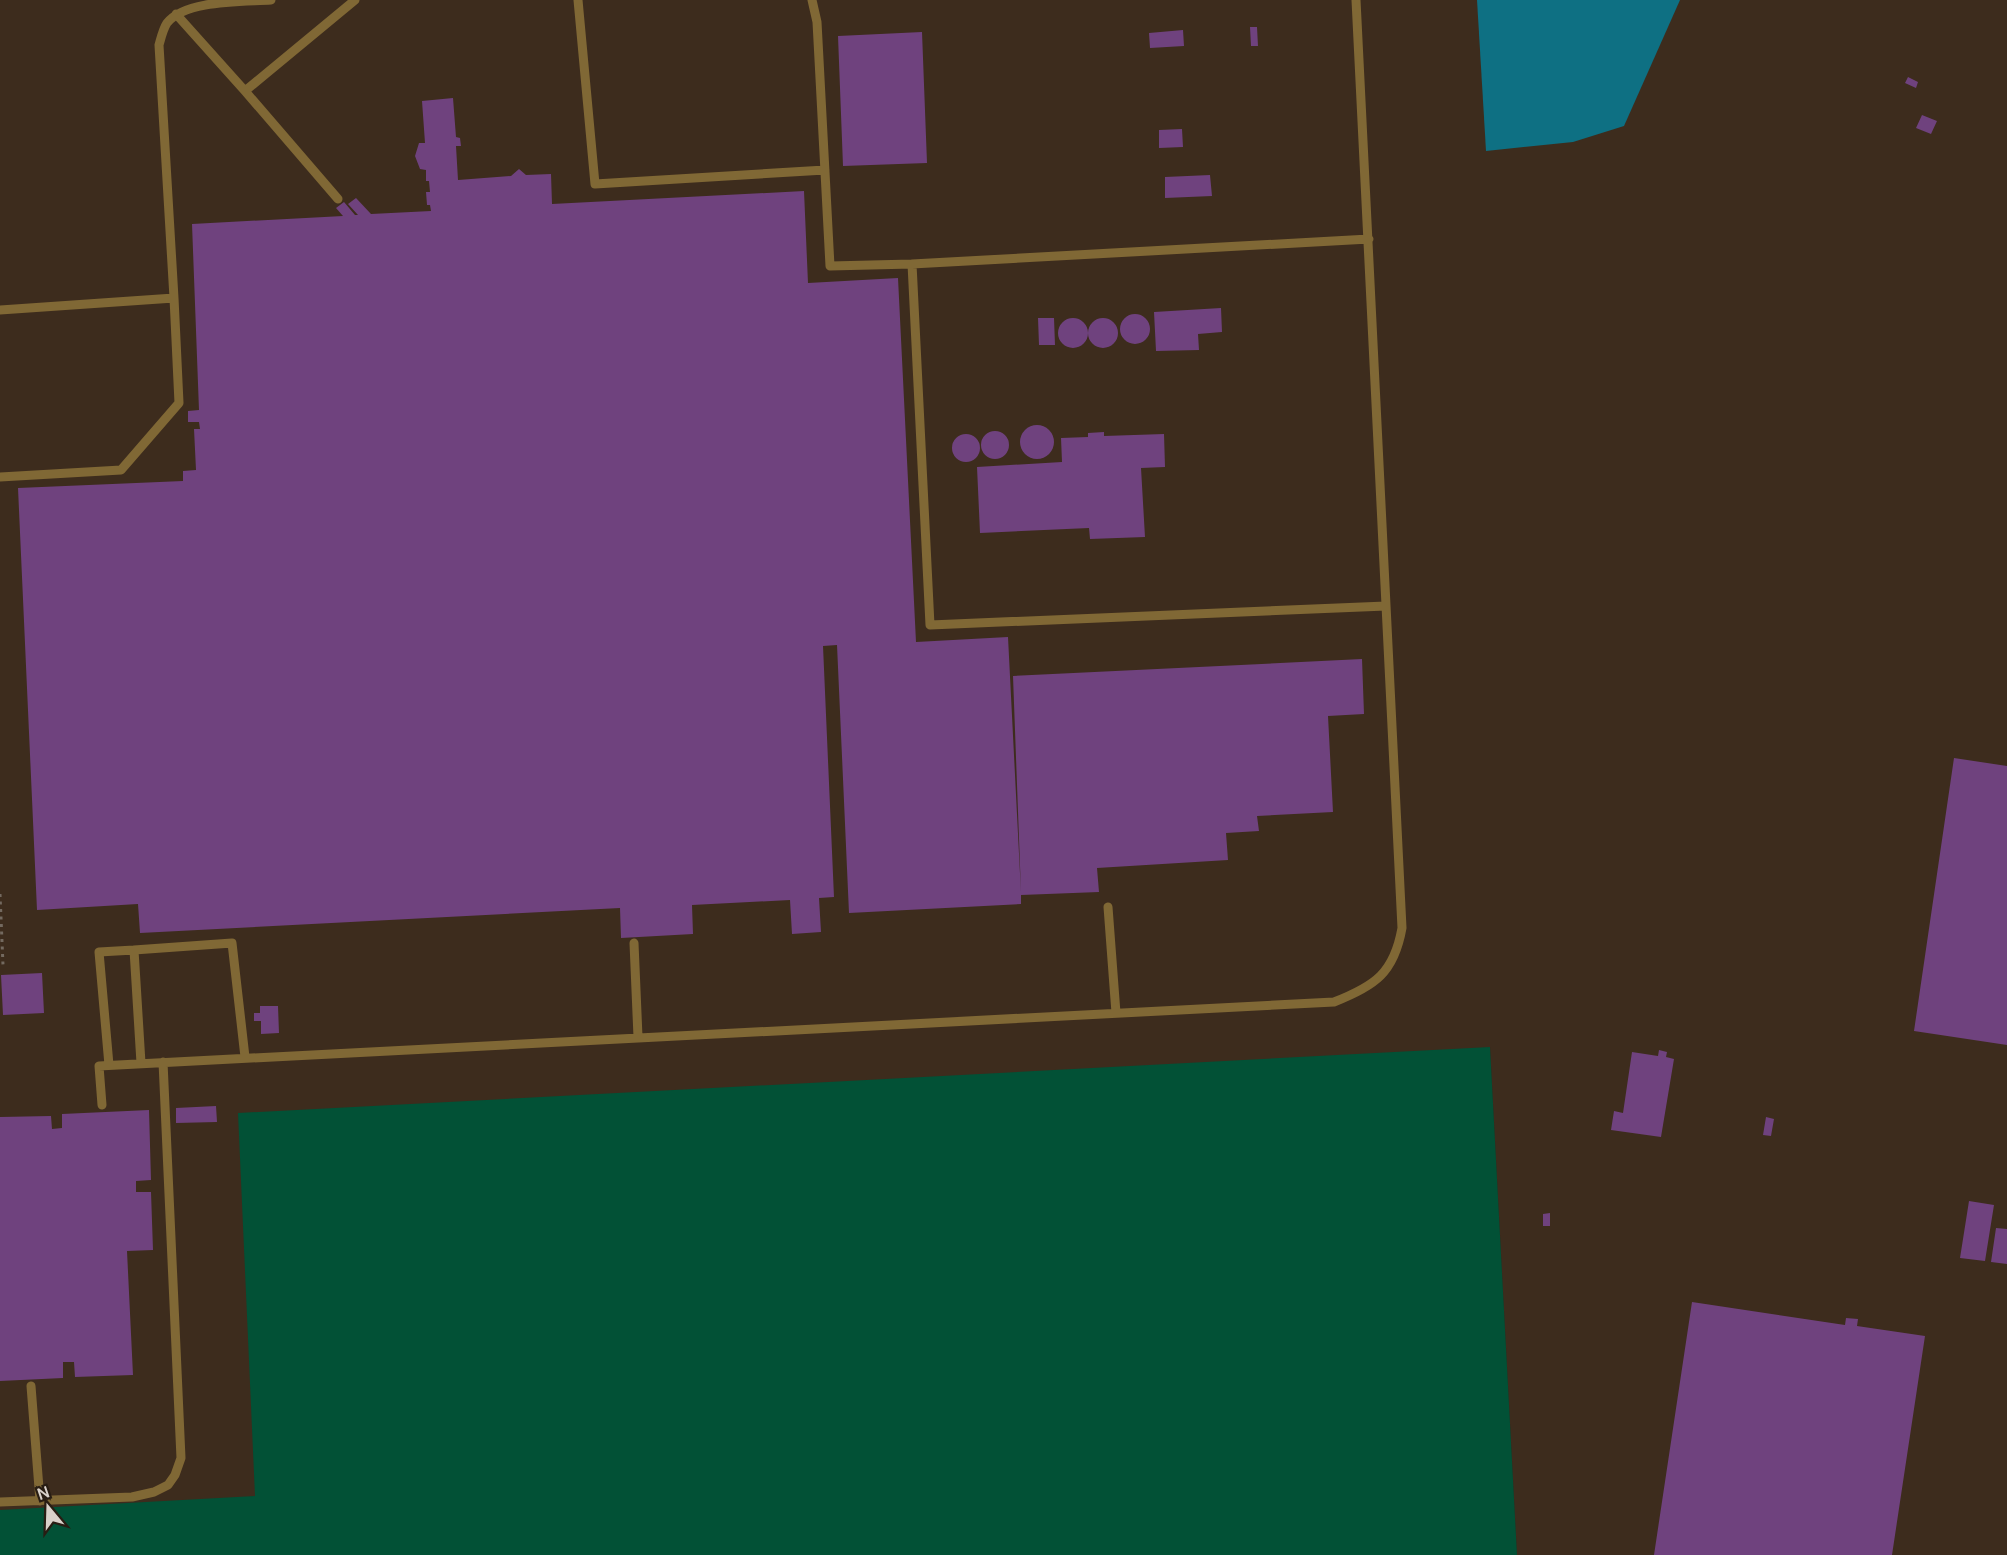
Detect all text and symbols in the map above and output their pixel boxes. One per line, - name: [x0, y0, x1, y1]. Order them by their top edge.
- north arrow: [18, 1477, 78, 1537]
- text: N: [34, 1481, 52, 1505]

